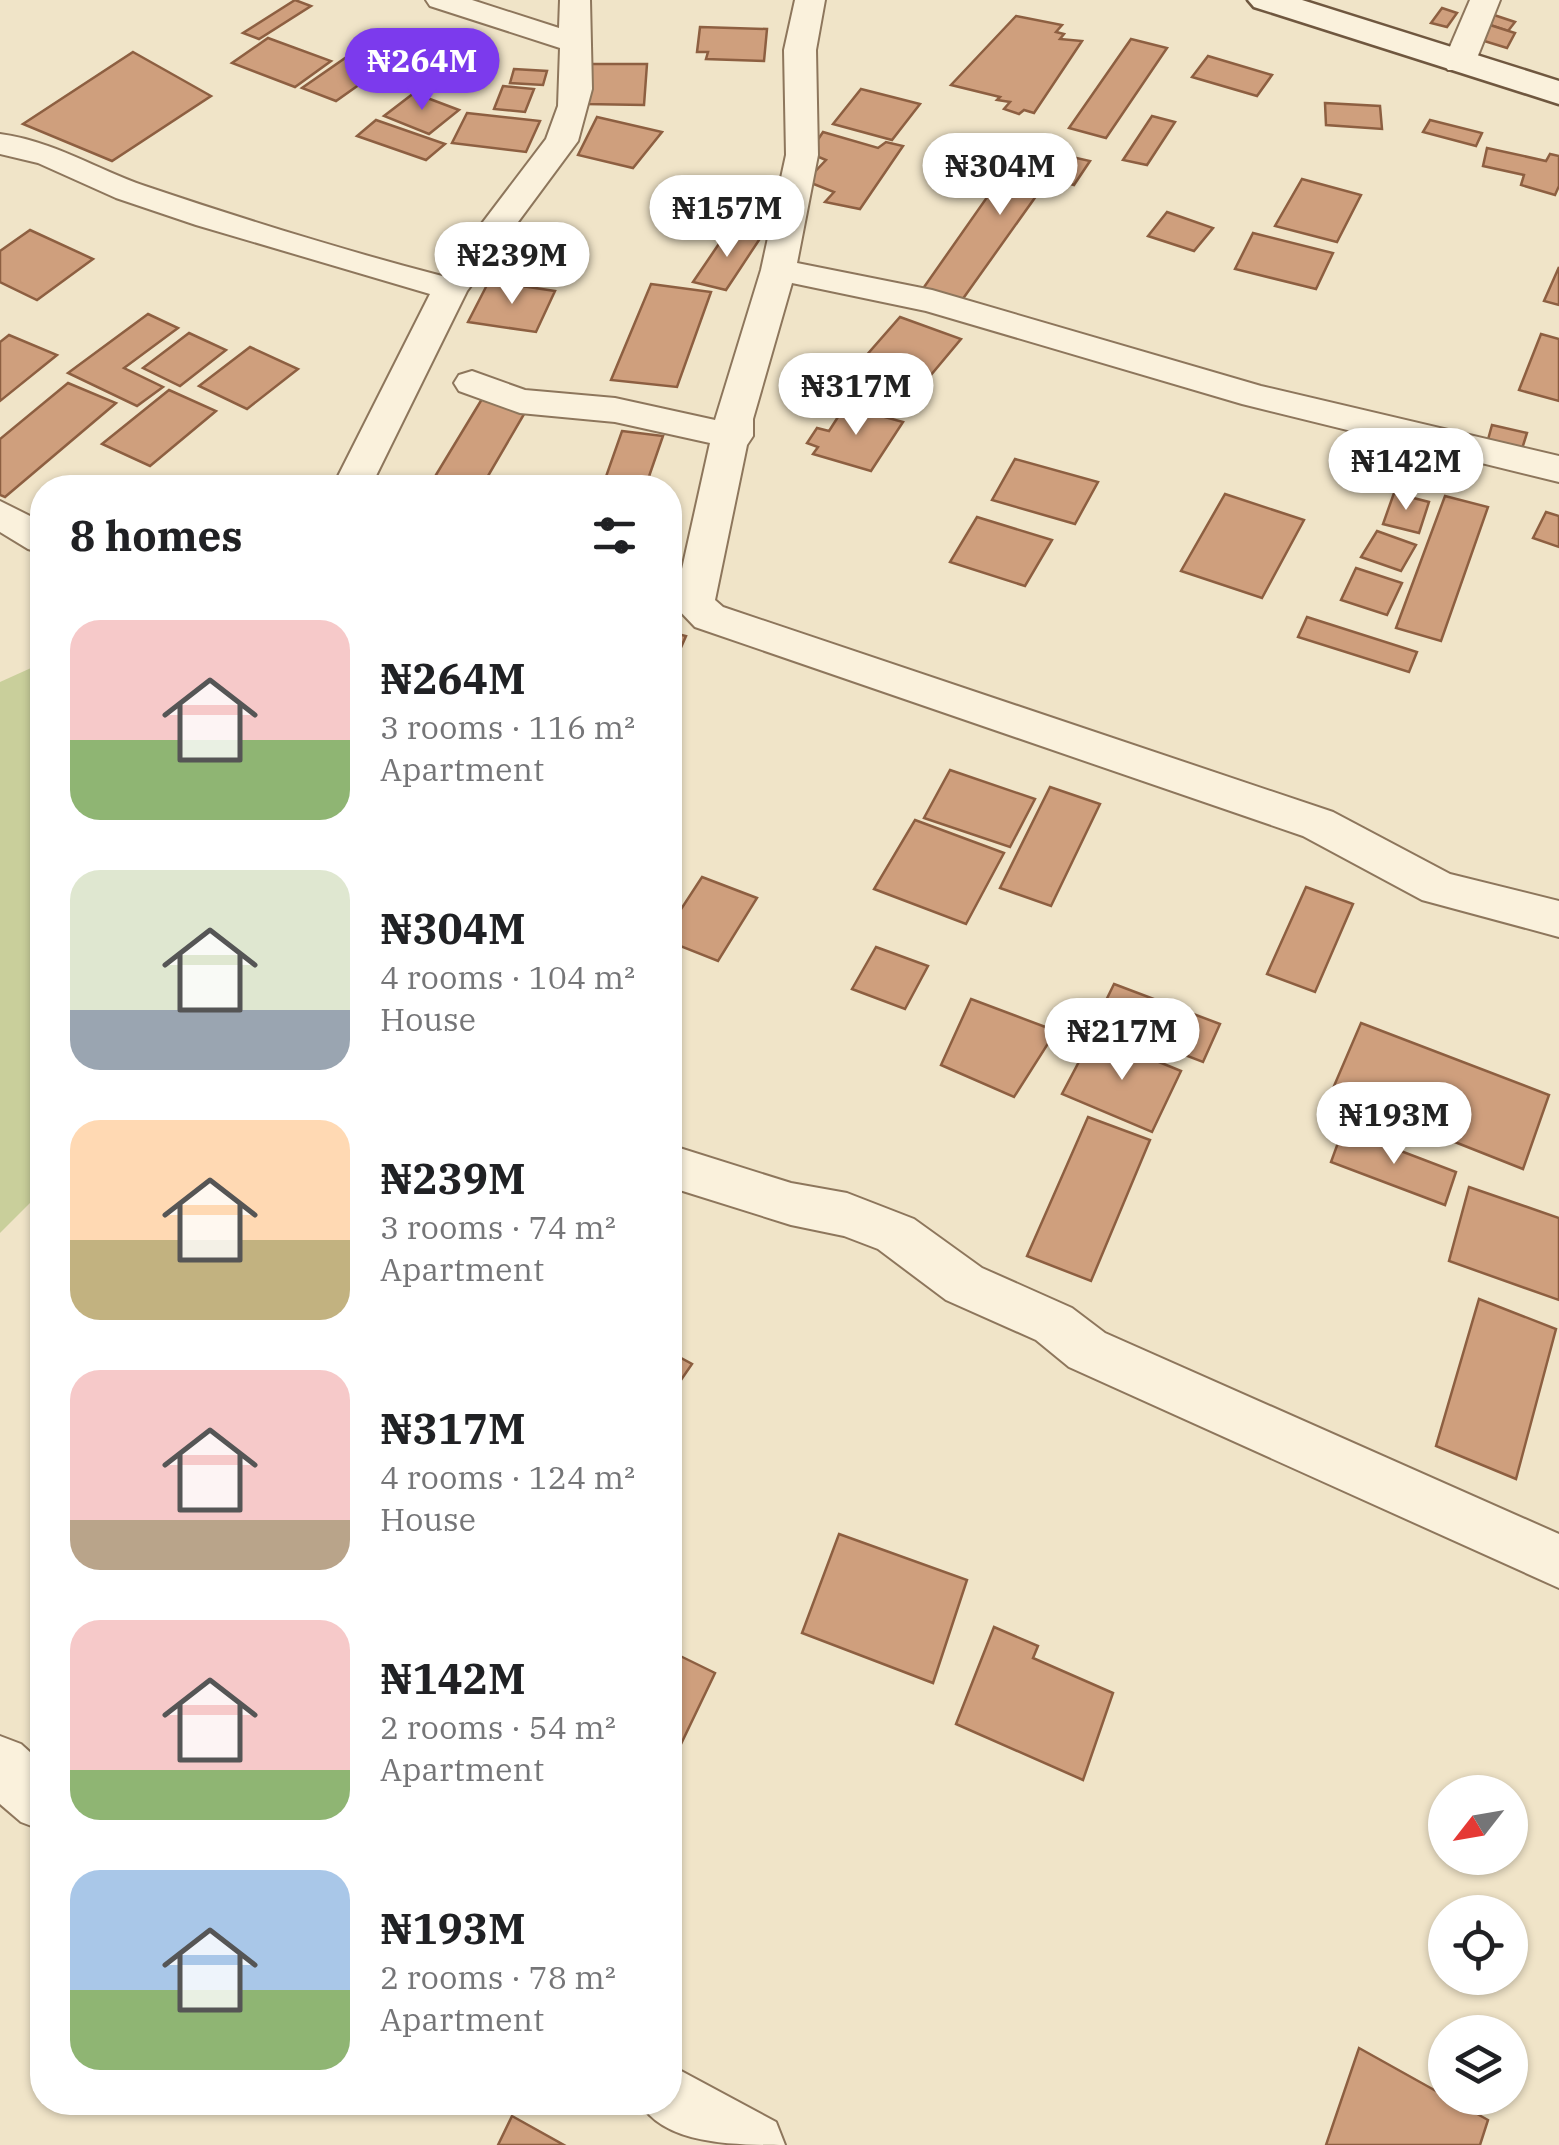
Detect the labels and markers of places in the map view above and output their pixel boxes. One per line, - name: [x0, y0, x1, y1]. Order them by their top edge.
- pin: ₦264M: [352, 28, 492, 113]
- pin: ₦304M: [930, 133, 1070, 218]
- pin: ₦157M: [657, 175, 797, 260]
- pin: ₦239M: [442, 222, 582, 307]
- pin: ₦317M: [786, 353, 926, 438]
- pin: ₦142M: [1336, 428, 1476, 513]
- pin: ₦217M: [1052, 998, 1192, 1083]
- pin: ₦193M: [1324, 1082, 1464, 1167]

